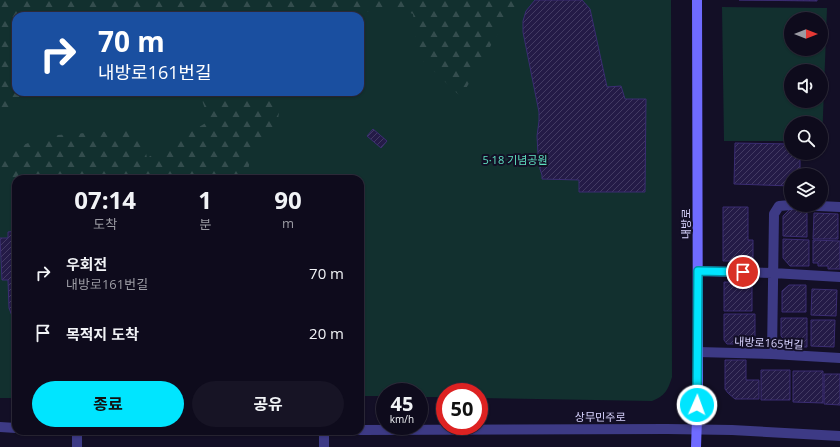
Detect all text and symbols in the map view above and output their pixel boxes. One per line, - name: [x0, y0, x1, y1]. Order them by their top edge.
- north arrow: [784, 12, 828, 56]
- map controls: [784, 12, 828, 212]
- text: 70 m: [98, 22, 165, 60]
- icon: right: [32, 28, 84, 80]
- text: 내방로161번길: [98, 60, 212, 84]
- button: sound: [784, 64, 828, 108]
- button: search: [784, 116, 828, 160]
- park label: 5·18 기념공원: [482, 152, 548, 167]
- button: layers: [784, 168, 828, 212]
- text: 07:14: [74, 183, 136, 216]
- text: 1: [198, 183, 212, 216]
- text: 90: [274, 183, 302, 216]
- street label: 내방로: [678, 209, 693, 239]
- text: m: [282, 214, 294, 232]
- text: 도착: [93, 215, 117, 233]
- text: 분: [199, 215, 211, 233]
- text: 우회전: [66, 254, 107, 274]
- pin: [726, 255, 760, 289]
- icon: arrive: [732, 261, 754, 283]
- icon: right: [32, 262, 54, 284]
- text: 70 m: [309, 263, 344, 283]
- text: 내방로161번길: [66, 275, 148, 293]
- icon: arrive: [32, 322, 54, 344]
- text: 20 m: [309, 323, 344, 343]
- text: 목적지 도착: [66, 324, 139, 344]
- street label: 내방로165번길: [734, 333, 804, 352]
- button: 종료: [32, 381, 184, 427]
- button: 공유: [192, 381, 344, 427]
- speed limit sign: 50: [436, 383, 488, 435]
- position arrow: [676, 384, 718, 426]
- text: 45: [391, 390, 413, 417]
- street label: 상무민주로: [575, 409, 625, 424]
- text: km/h: [390, 412, 414, 426]

